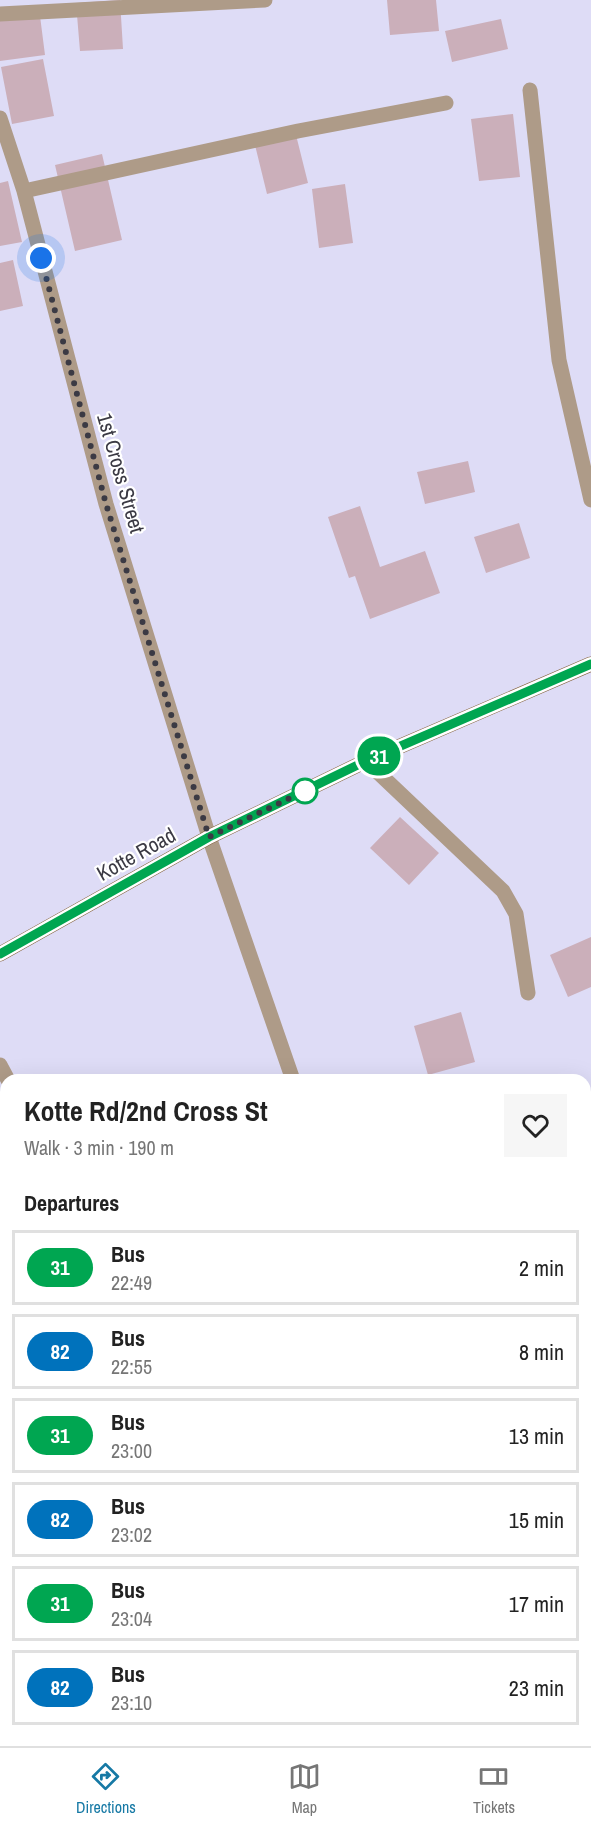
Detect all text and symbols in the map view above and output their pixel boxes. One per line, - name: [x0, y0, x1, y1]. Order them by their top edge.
- your location: [26, 243, 56, 273]
- street label: 1st Cross Street: [90, 410, 152, 537]
- line badge: 31: [352, 736, 406, 776]
- text: 31: [369, 742, 389, 771]
- unlabelled marker: [292, 778, 318, 804]
- street label: Kotte Road: [91, 820, 181, 888]
- text: Kotte Rd/2nd Cross St: [24, 1092, 268, 1130]
- button: heart: [504, 1094, 567, 1157]
- text: Walk · 3 min · 190 m: [24, 1134, 174, 1161]
- text: Departures: [24, 1188, 119, 1218]
- text: Bus: [111, 1239, 145, 1269]
- text: 31: [50, 1253, 70, 1282]
- text: 2 min: [519, 1253, 564, 1283]
- text: 22:49: [111, 1269, 152, 1296]
- text: Bus: [111, 1323, 145, 1353]
- text: 82: [50, 1337, 70, 1366]
- text: 8 min: [519, 1337, 564, 1367]
- text: 22:55: [111, 1353, 152, 1380]
- text: Bus: [111, 1407, 145, 1437]
- text: 31: [50, 1421, 70, 1450]
- text: 13 min: [509, 1421, 564, 1451]
- text: 23:00: [111, 1437, 152, 1464]
- text: Bus: [111, 1491, 145, 1521]
- text: 82: [50, 1505, 70, 1534]
- text: 15 min: [509, 1505, 564, 1535]
- text: 23:02: [111, 1521, 152, 1548]
- text: Bus: [111, 1575, 145, 1605]
- text: 31: [50, 1589, 70, 1618]
- text: 17 min: [509, 1589, 564, 1619]
- text: 23:04: [111, 1605, 152, 1632]
- text: Bus: [111, 1659, 145, 1689]
- text: 82: [50, 1673, 70, 1702]
- text: 23 min: [509, 1673, 564, 1703]
- text: 23:10: [111, 1689, 152, 1716]
- tab: Directions: [76, 1760, 136, 1818]
- tab: Map: [288, 1760, 321, 1818]
- tab: Tickets: [473, 1760, 515, 1818]

